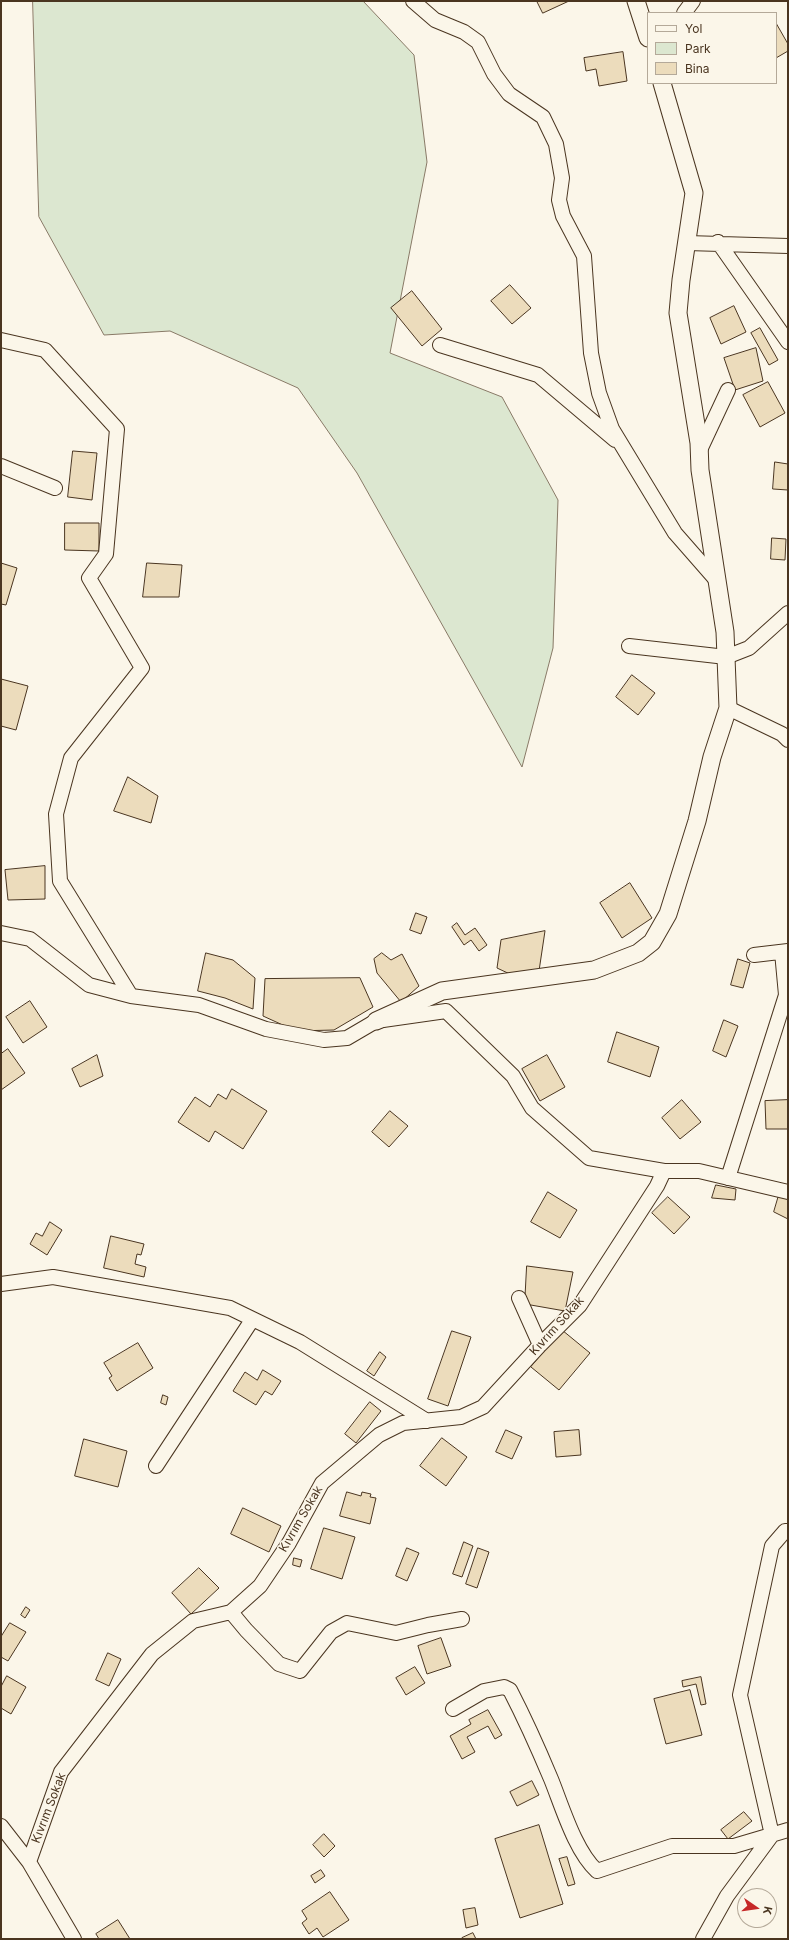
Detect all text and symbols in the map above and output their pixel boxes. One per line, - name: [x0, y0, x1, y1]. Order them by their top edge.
- legend: [647, 12, 777, 84]
- text: Yol: [685, 21, 702, 36]
- text: Park: [685, 41, 711, 56]
- text: Bina: [685, 61, 710, 76]
- street label: Kıvrım Sokak: [527, 1294, 587, 1358]
- street label: Kıvrım Sokak: [276, 1483, 326, 1555]
- street label: Kıvrım Sokak: [29, 1771, 69, 1845]
- north arrow: [737, 1888, 777, 1928]
- text: K: [760, 1905, 775, 1916]

